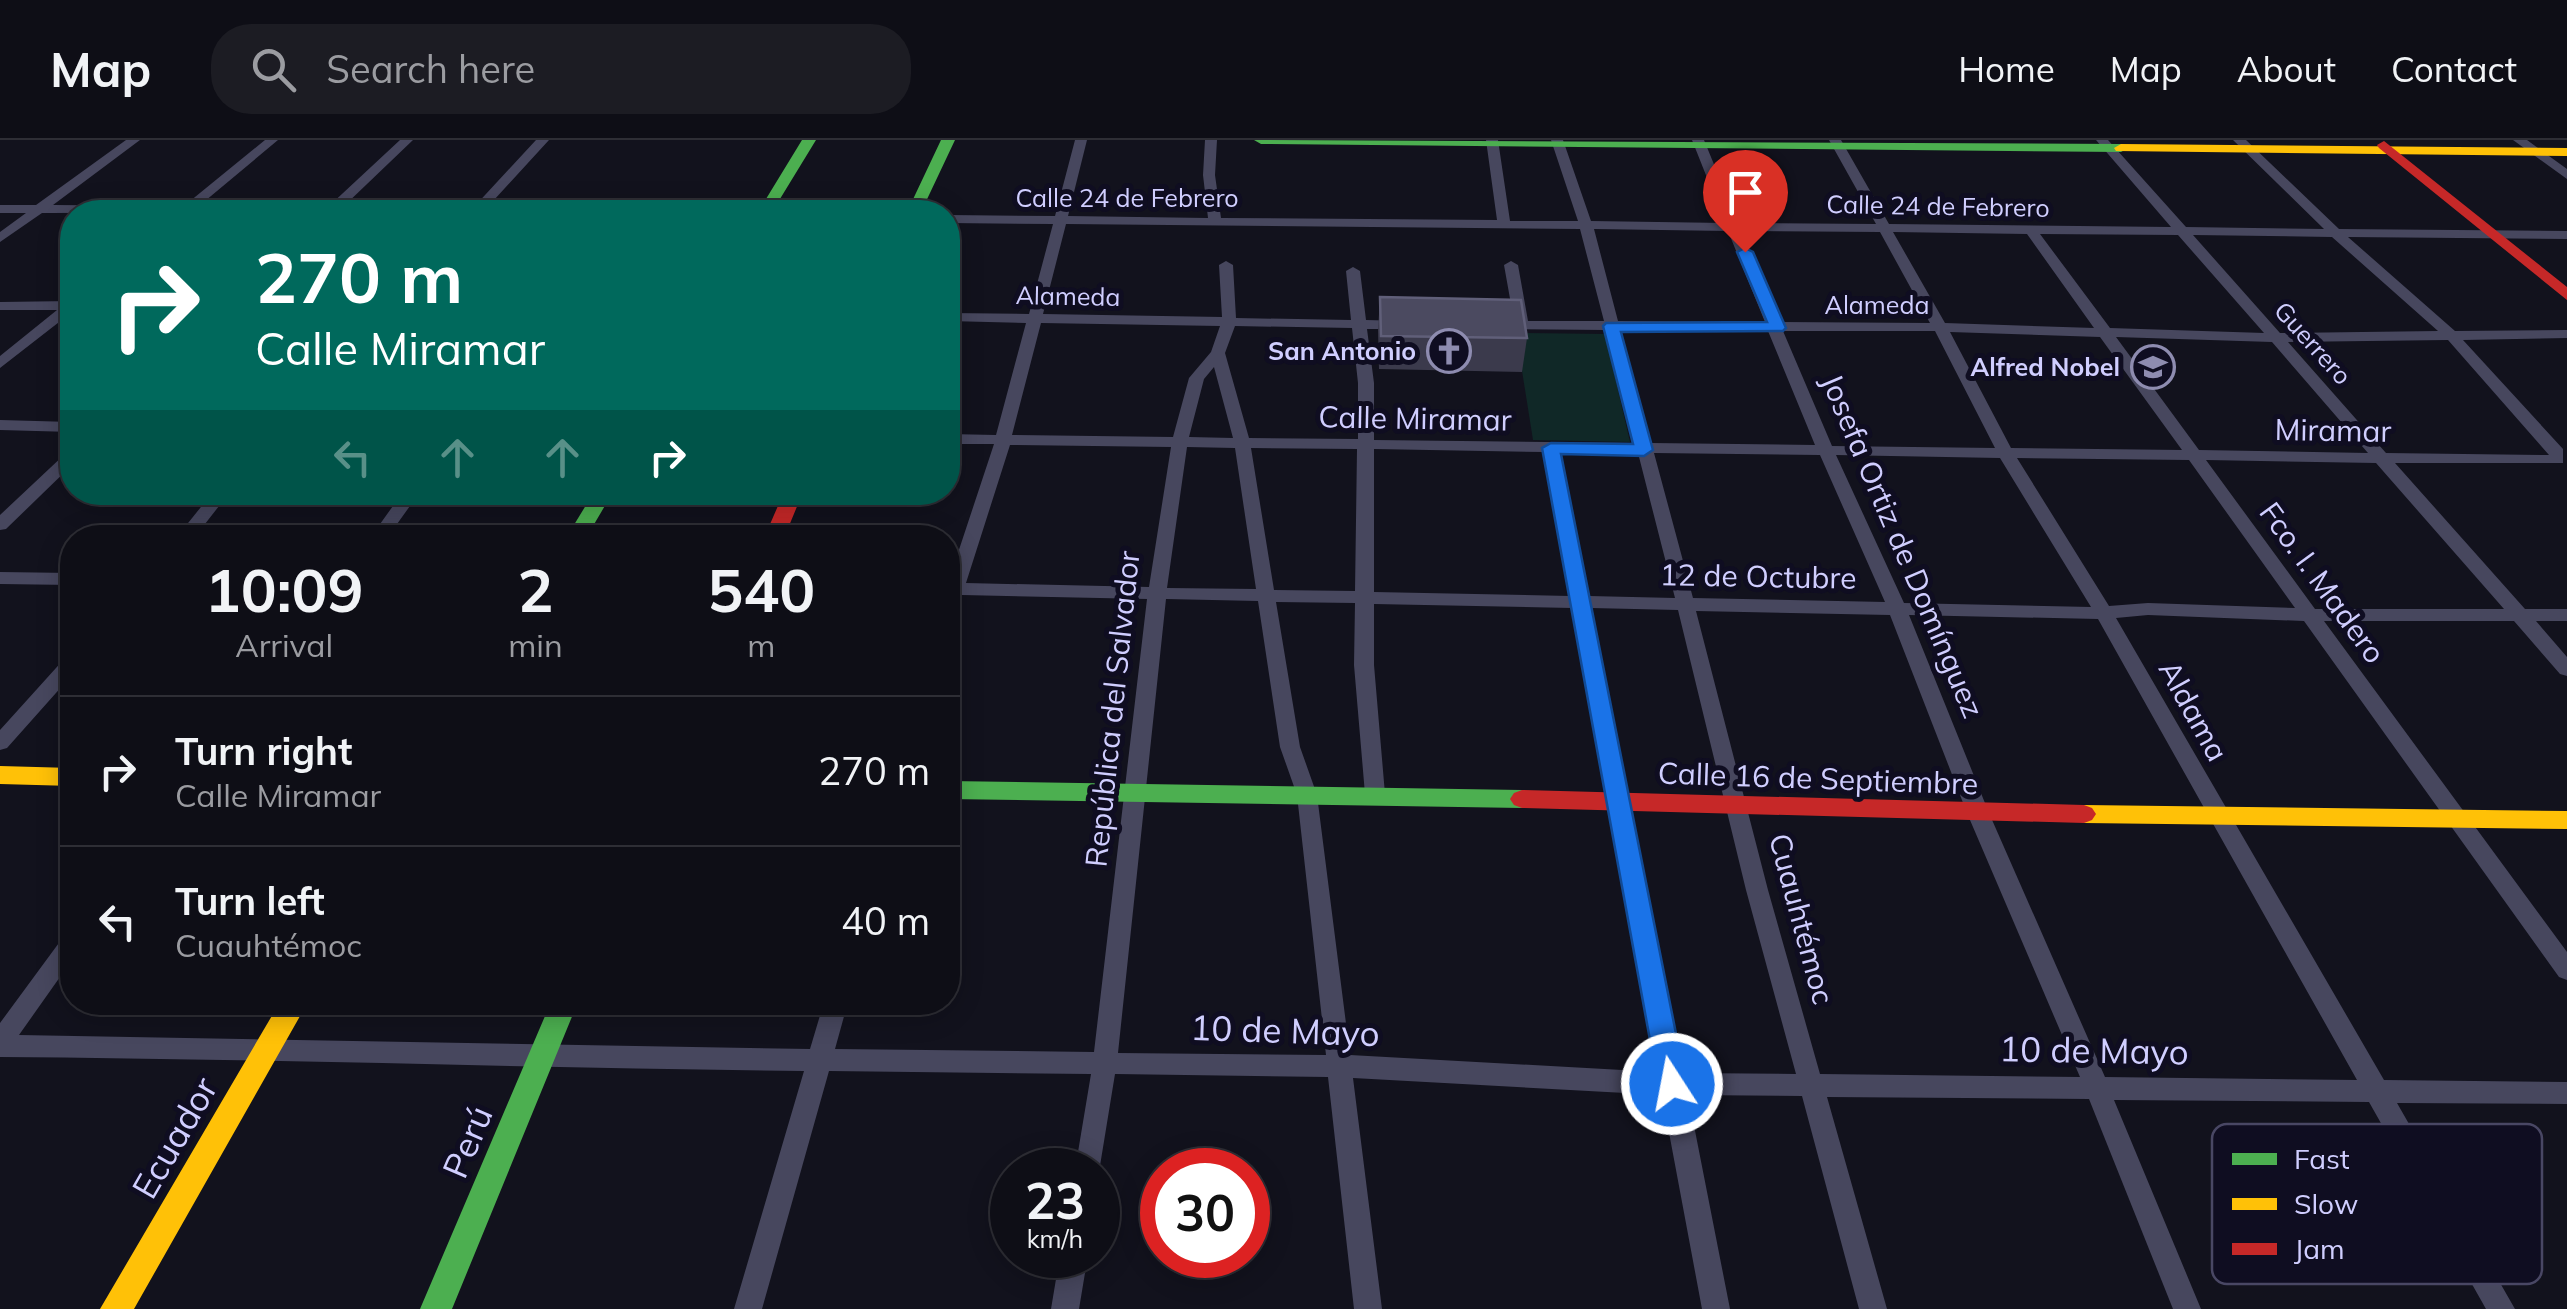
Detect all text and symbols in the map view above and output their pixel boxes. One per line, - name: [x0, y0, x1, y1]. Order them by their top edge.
- search box: [211, 24, 911, 114]
- text: Map: [50, 39, 151, 99]
- icon: search: [246, 42, 301, 97]
- text: Search here: [326, 45, 535, 93]
- text: Home: [1958, 47, 2055, 91]
- text: Map: [2110, 47, 2182, 91]
- text: About: [2237, 47, 2336, 91]
- text: Contact: [2391, 47, 2517, 91]
- pin: [1703, 150, 1788, 253]
- icon: arrive: [1718, 165, 1773, 220]
- street label: Calle 24 de Febrero: [1015, 182, 1239, 213]
- street label: Calle 24 de Febrero: [1826, 188, 2050, 223]
- text: 270 m: [255, 233, 463, 321]
- icon: right: [90, 240, 220, 370]
- street label: Alameda: [1015, 279, 1121, 312]
- street label: Alameda: [1825, 289, 1929, 320]
- street label: Guerrero: [2268, 295, 2359, 391]
- text: Calle Miramar: [255, 320, 545, 376]
- church icon: San Antonio: [1426, 328, 1472, 374]
- place label: San Antonio: [1268, 335, 1416, 366]
- school or university icon: Alfred Nobel: [2130, 344, 2176, 390]
- place label: Alfred Nobel: [1970, 351, 2120, 382]
- street label: Josefa Ortiz de Domínguez: [1813, 368, 1993, 723]
- street label: Calle Miramar: [1318, 397, 1512, 439]
- street label: Miramar: [2274, 410, 2392, 450]
- icon: left: [325, 430, 380, 485]
- icon: ahead: [430, 430, 485, 485]
- icon: ahead: [535, 430, 590, 485]
- icon: right: [640, 430, 695, 485]
- street label: Fco. I. Madero: [2252, 494, 2394, 671]
- street label: República del Salvador: [1077, 549, 1148, 869]
- text: 10:09: [205, 552, 364, 627]
- text: 2: [517, 552, 553, 627]
- text: 540: [707, 552, 815, 627]
- street label: 12 de Octubre: [1659, 555, 1857, 597]
- text: Arrival: [235, 625, 333, 665]
- text: min: [508, 625, 563, 665]
- text: m: [747, 625, 775, 665]
- street label: Aldama: [2151, 653, 2237, 768]
- text: Turn right: [175, 727, 352, 775]
- icon: right: [90, 744, 145, 799]
- text: 270 m: [818, 747, 930, 795]
- street label: Calle 16 de Septiembre: [1657, 753, 1979, 803]
- text: Calle Miramar: [175, 775, 381, 815]
- street label: Cuauhtémoc: [1761, 829, 1843, 1008]
- text: Turn left: [175, 877, 325, 925]
- icon: left: [90, 894, 145, 949]
- text: 40 m: [841, 897, 930, 945]
- text: Cuauhtémoc: [175, 925, 362, 965]
- street label: 10 de Mayo: [1190, 1005, 1380, 1055]
- street label: 10 de Mayo: [1999, 1026, 2189, 1074]
- position arrow: [1620, 1032, 1724, 1136]
- street label: Ecuador: [122, 1069, 226, 1206]
- street label: Perú: [432, 1099, 502, 1184]
- legend: [2212, 1124, 2542, 1284]
- text: Fast: [2294, 1141, 2350, 1176]
- speed limit sign: 30: [1140, 1148, 1270, 1278]
- text: 23: [1025, 1169, 1085, 1232]
- text: Slow: [2294, 1186, 2358, 1221]
- text: km/h: [1027, 1223, 1083, 1254]
- text: Jam: [2294, 1231, 2345, 1266]

